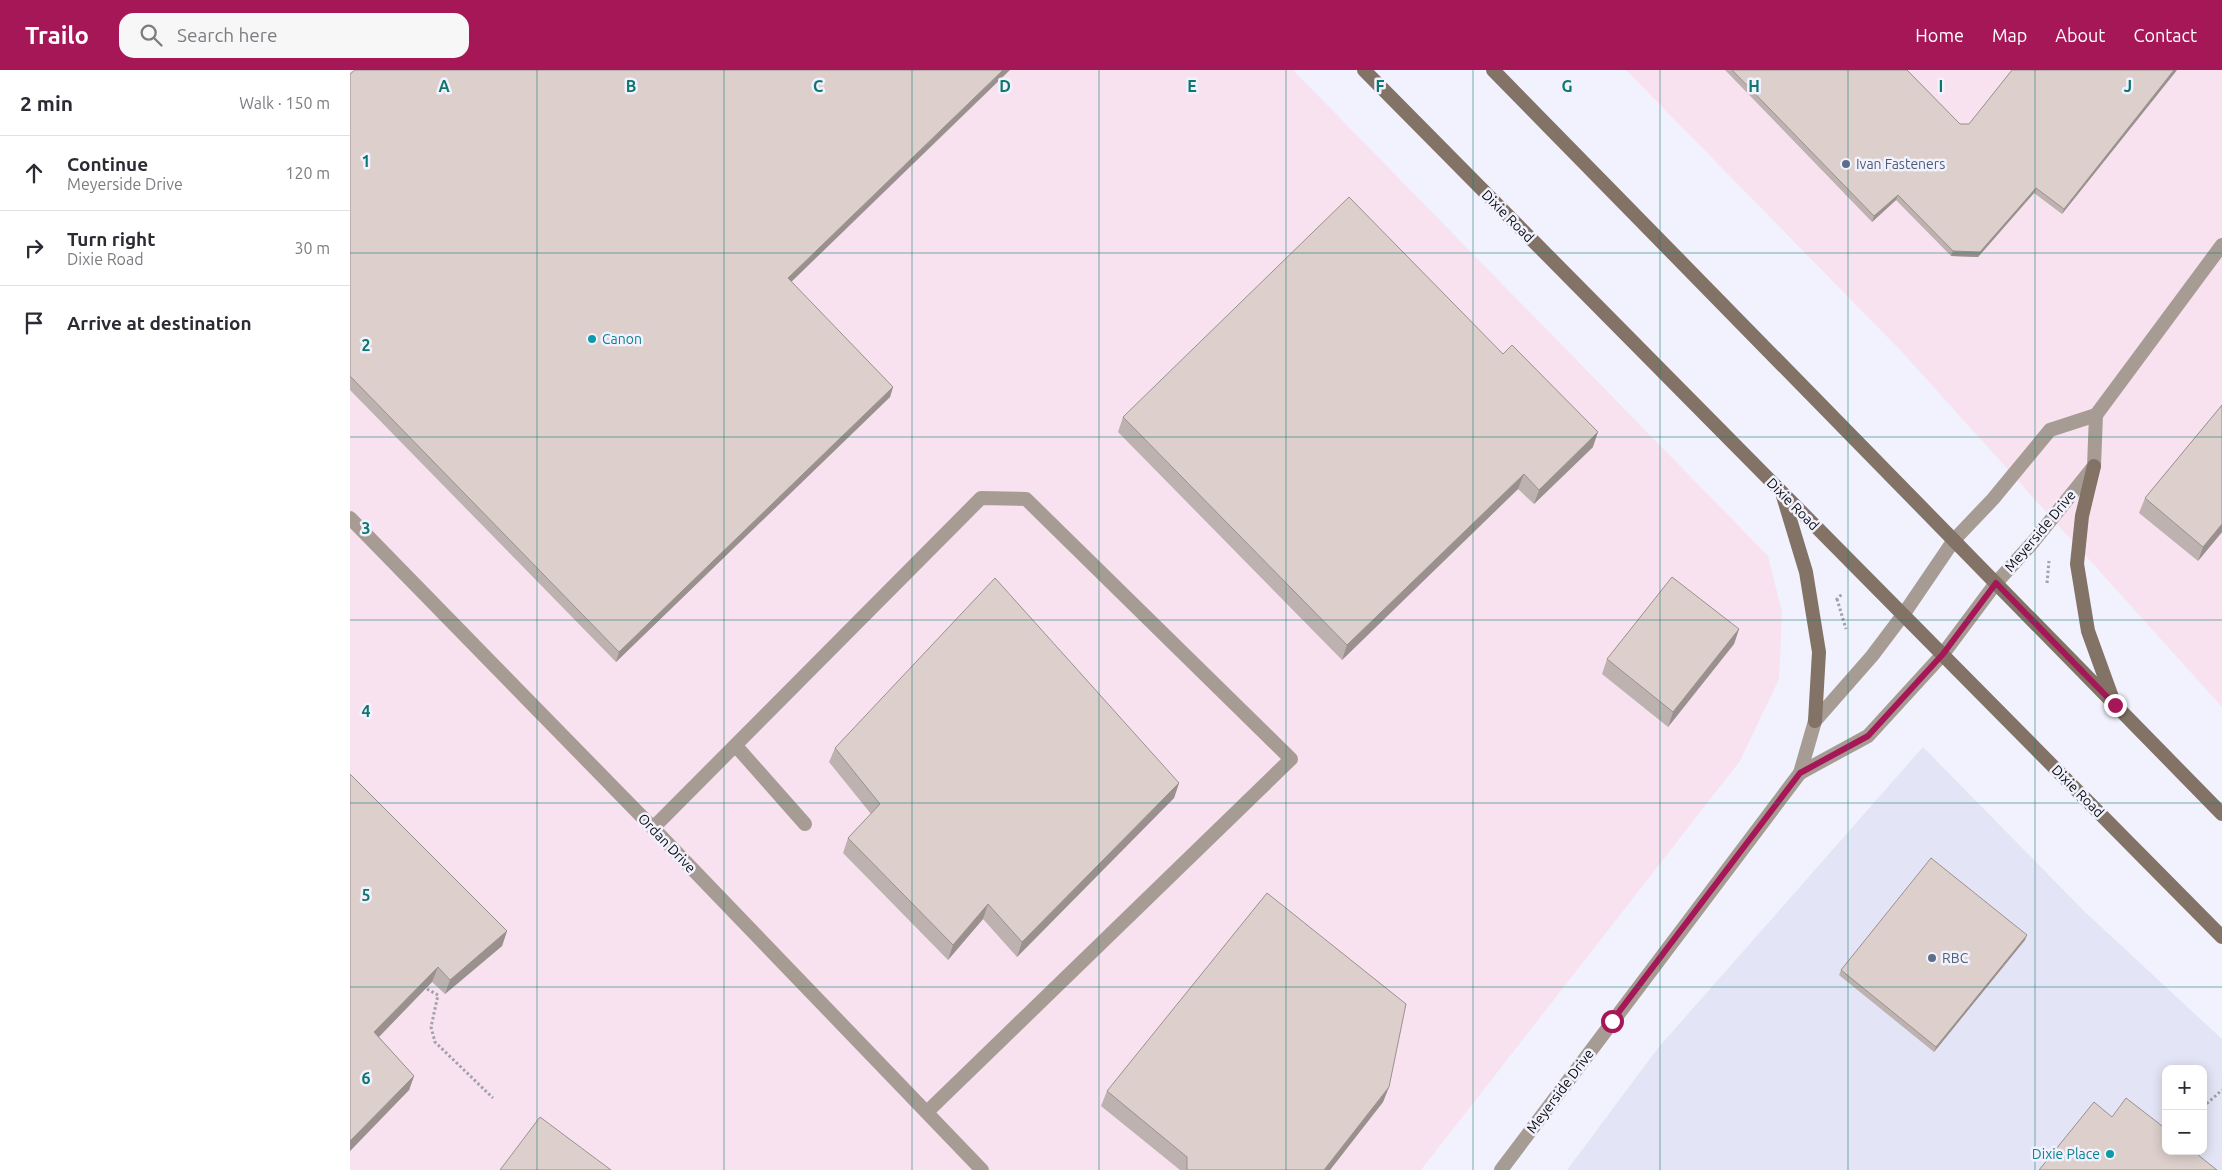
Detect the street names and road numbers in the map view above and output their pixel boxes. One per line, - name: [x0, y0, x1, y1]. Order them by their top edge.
- street label: Dixie Road: [1479, 187, 1537, 245]
- street label: Dixie Road: [1764, 475, 1822, 533]
- street label: Meyerside Drive: [2001, 487, 2079, 575]
- street label: Dixie Road: [2049, 762, 2107, 820]
- street label: Ordan Drive: [635, 810, 699, 876]
- street label: Meyerside Drive: [1523, 1046, 1597, 1136]

